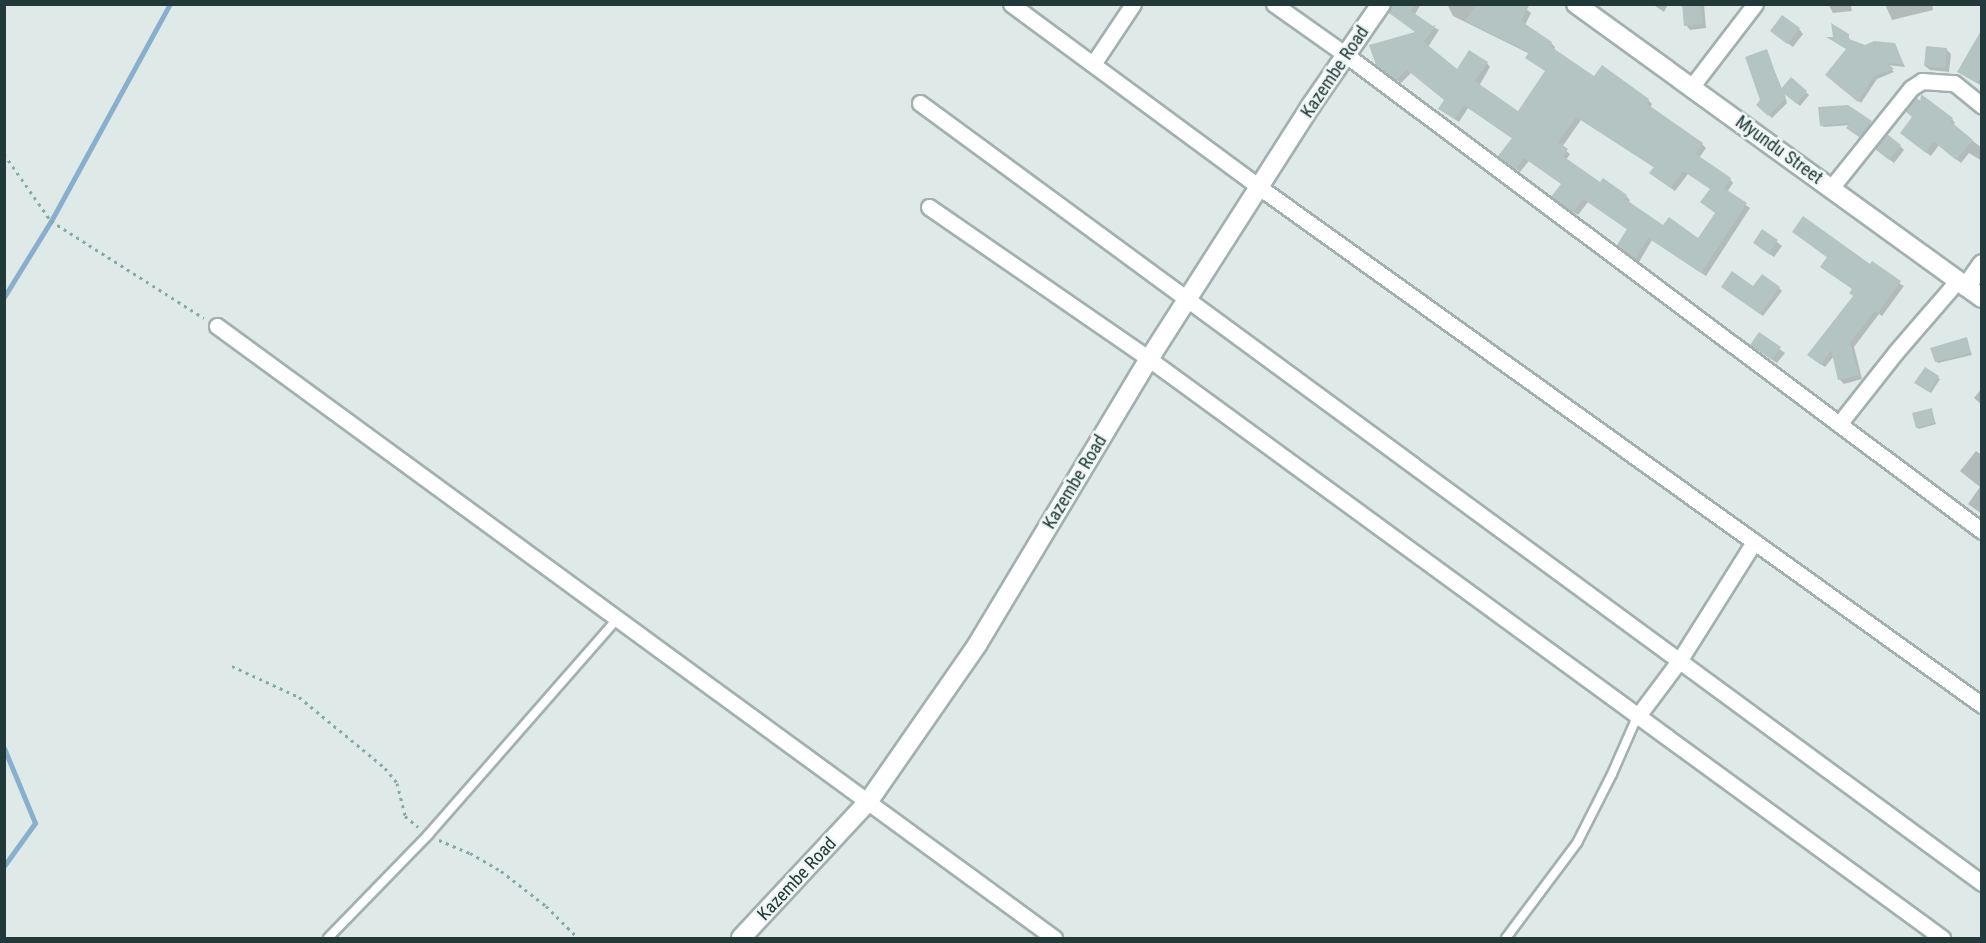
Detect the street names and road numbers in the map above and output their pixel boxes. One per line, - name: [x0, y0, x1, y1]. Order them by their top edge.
- street label: Kazembe Road: [1296, 22, 1374, 122]
- street label: Myundu Street: [1731, 111, 1827, 189]
- street label: Kazembe Road: [1039, 431, 1111, 533]
- street label: Kazembe Road: [753, 833, 841, 925]

